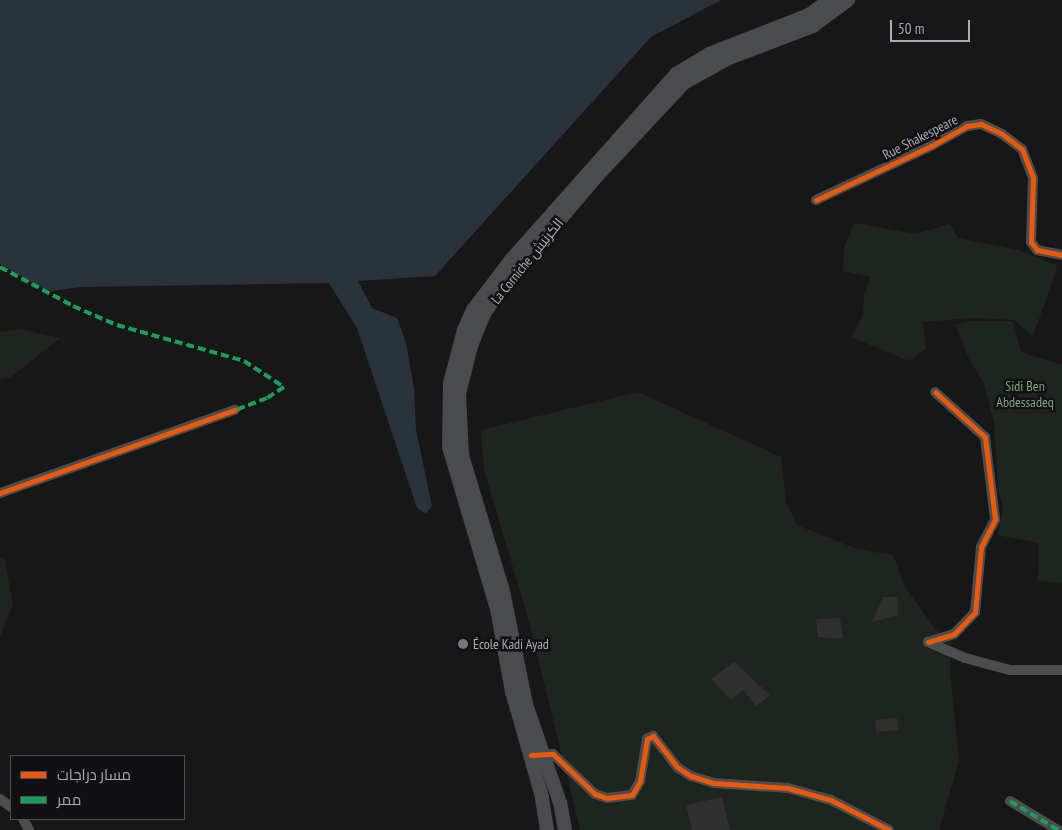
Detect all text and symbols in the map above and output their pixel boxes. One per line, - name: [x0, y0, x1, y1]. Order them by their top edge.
- scale bar: [892, 10, 972, 42]
- text: 50 m: [898, 19, 924, 38]
- street label: Rue Shakespeare: [880, 111, 960, 163]
- street label: La Corniche الكرنيش: [487, 215, 567, 307]
- park label: Sidi Ben Abdessadeq: [996, 378, 1054, 411]
- place label: École Kadi Ayad: [473, 636, 549, 652]
- marker: École Kadi Ayad: [457, 638, 469, 650]
- legend: [10, 755, 185, 820]
- text: مسار دراجات: [57, 765, 131, 784]
- text: ممر: [57, 790, 81, 809]

